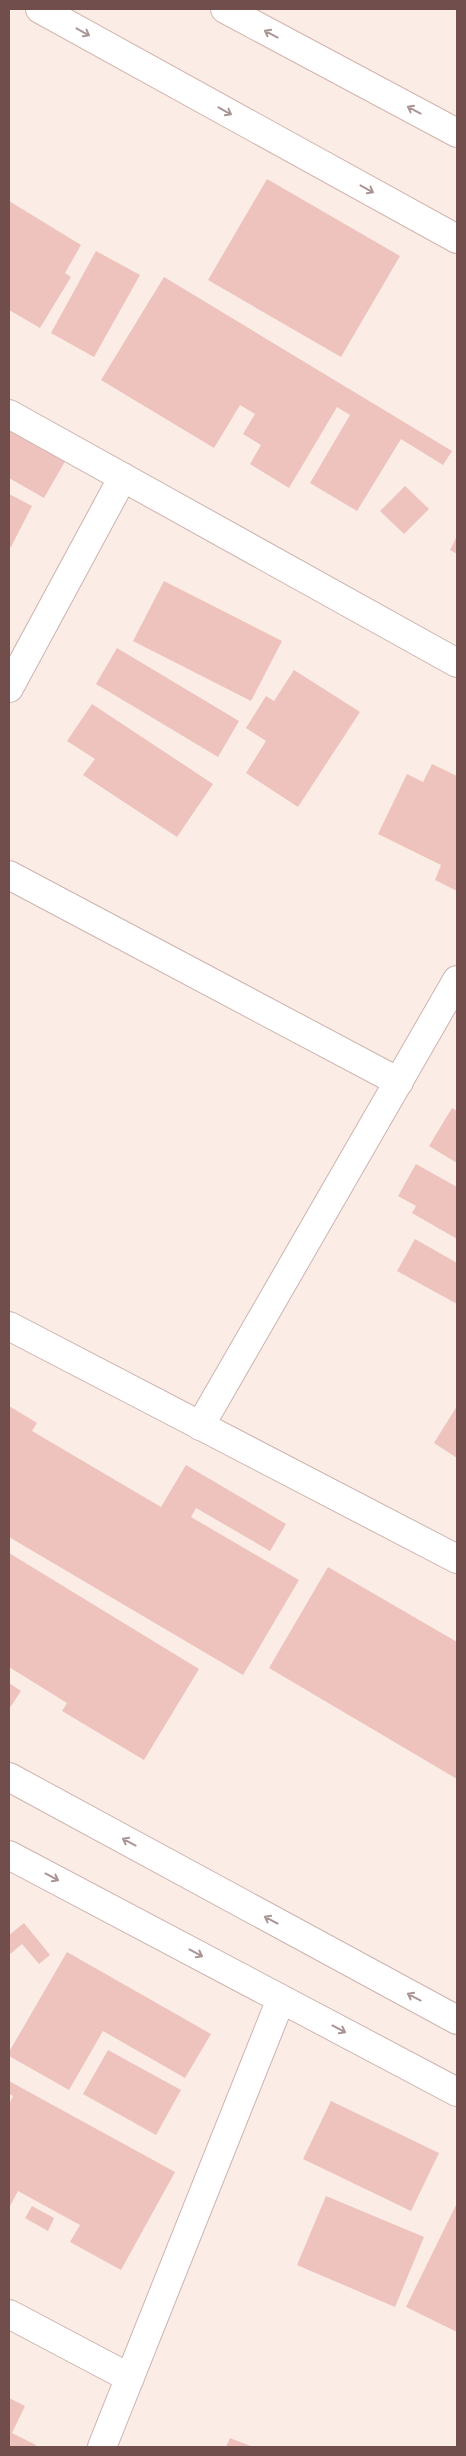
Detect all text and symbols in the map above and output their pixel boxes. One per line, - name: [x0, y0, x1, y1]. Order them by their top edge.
- one-way arrow: [75, 28, 89, 38]
- one-way arrow: [264, 28, 279, 38]
- one-way arrow: [407, 105, 422, 115]
- one-way arrow: [217, 107, 232, 116]
- one-way arrow: [360, 185, 374, 195]
- one-way arrow: [121, 1837, 136, 1847]
- one-way arrow: [44, 1873, 59, 1882]
- one-way arrow: [265, 1914, 279, 1924]
- one-way arrow: [188, 1948, 203, 1958]
- one-way arrow: [407, 1992, 422, 2002]
- one-way arrow: [331, 2025, 346, 2034]

